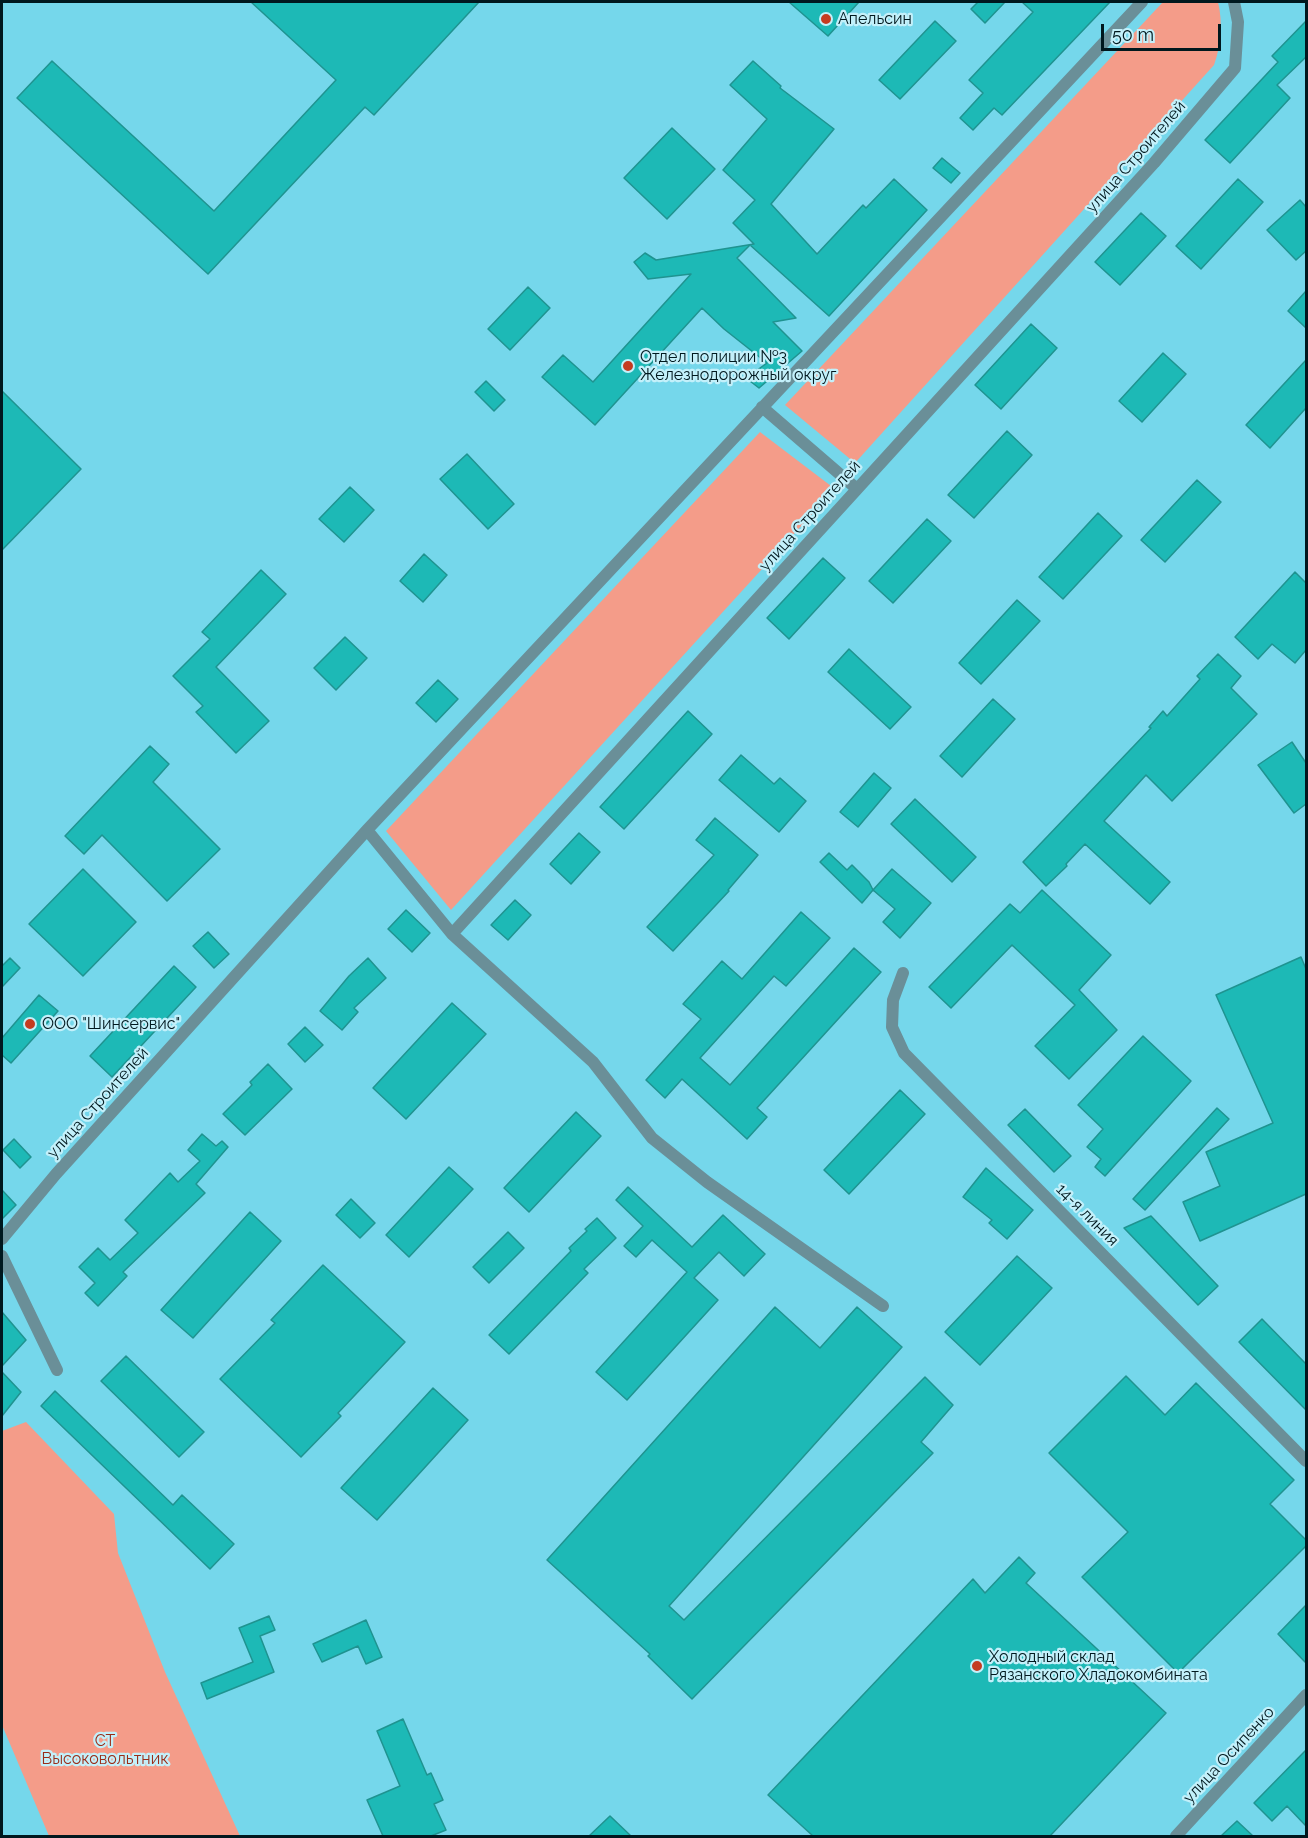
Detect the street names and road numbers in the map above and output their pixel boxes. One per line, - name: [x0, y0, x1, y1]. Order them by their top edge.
- street label: улица Строителей: [1082, 97, 1190, 217]
- street label: улица Строителей: [755, 457, 865, 575]
- street label: улица Строителей: [43, 1044, 153, 1162]
- street label: 14-я линия: [1052, 1180, 1122, 1250]
- street label: улица Осипенко: [1179, 1703, 1279, 1807]

